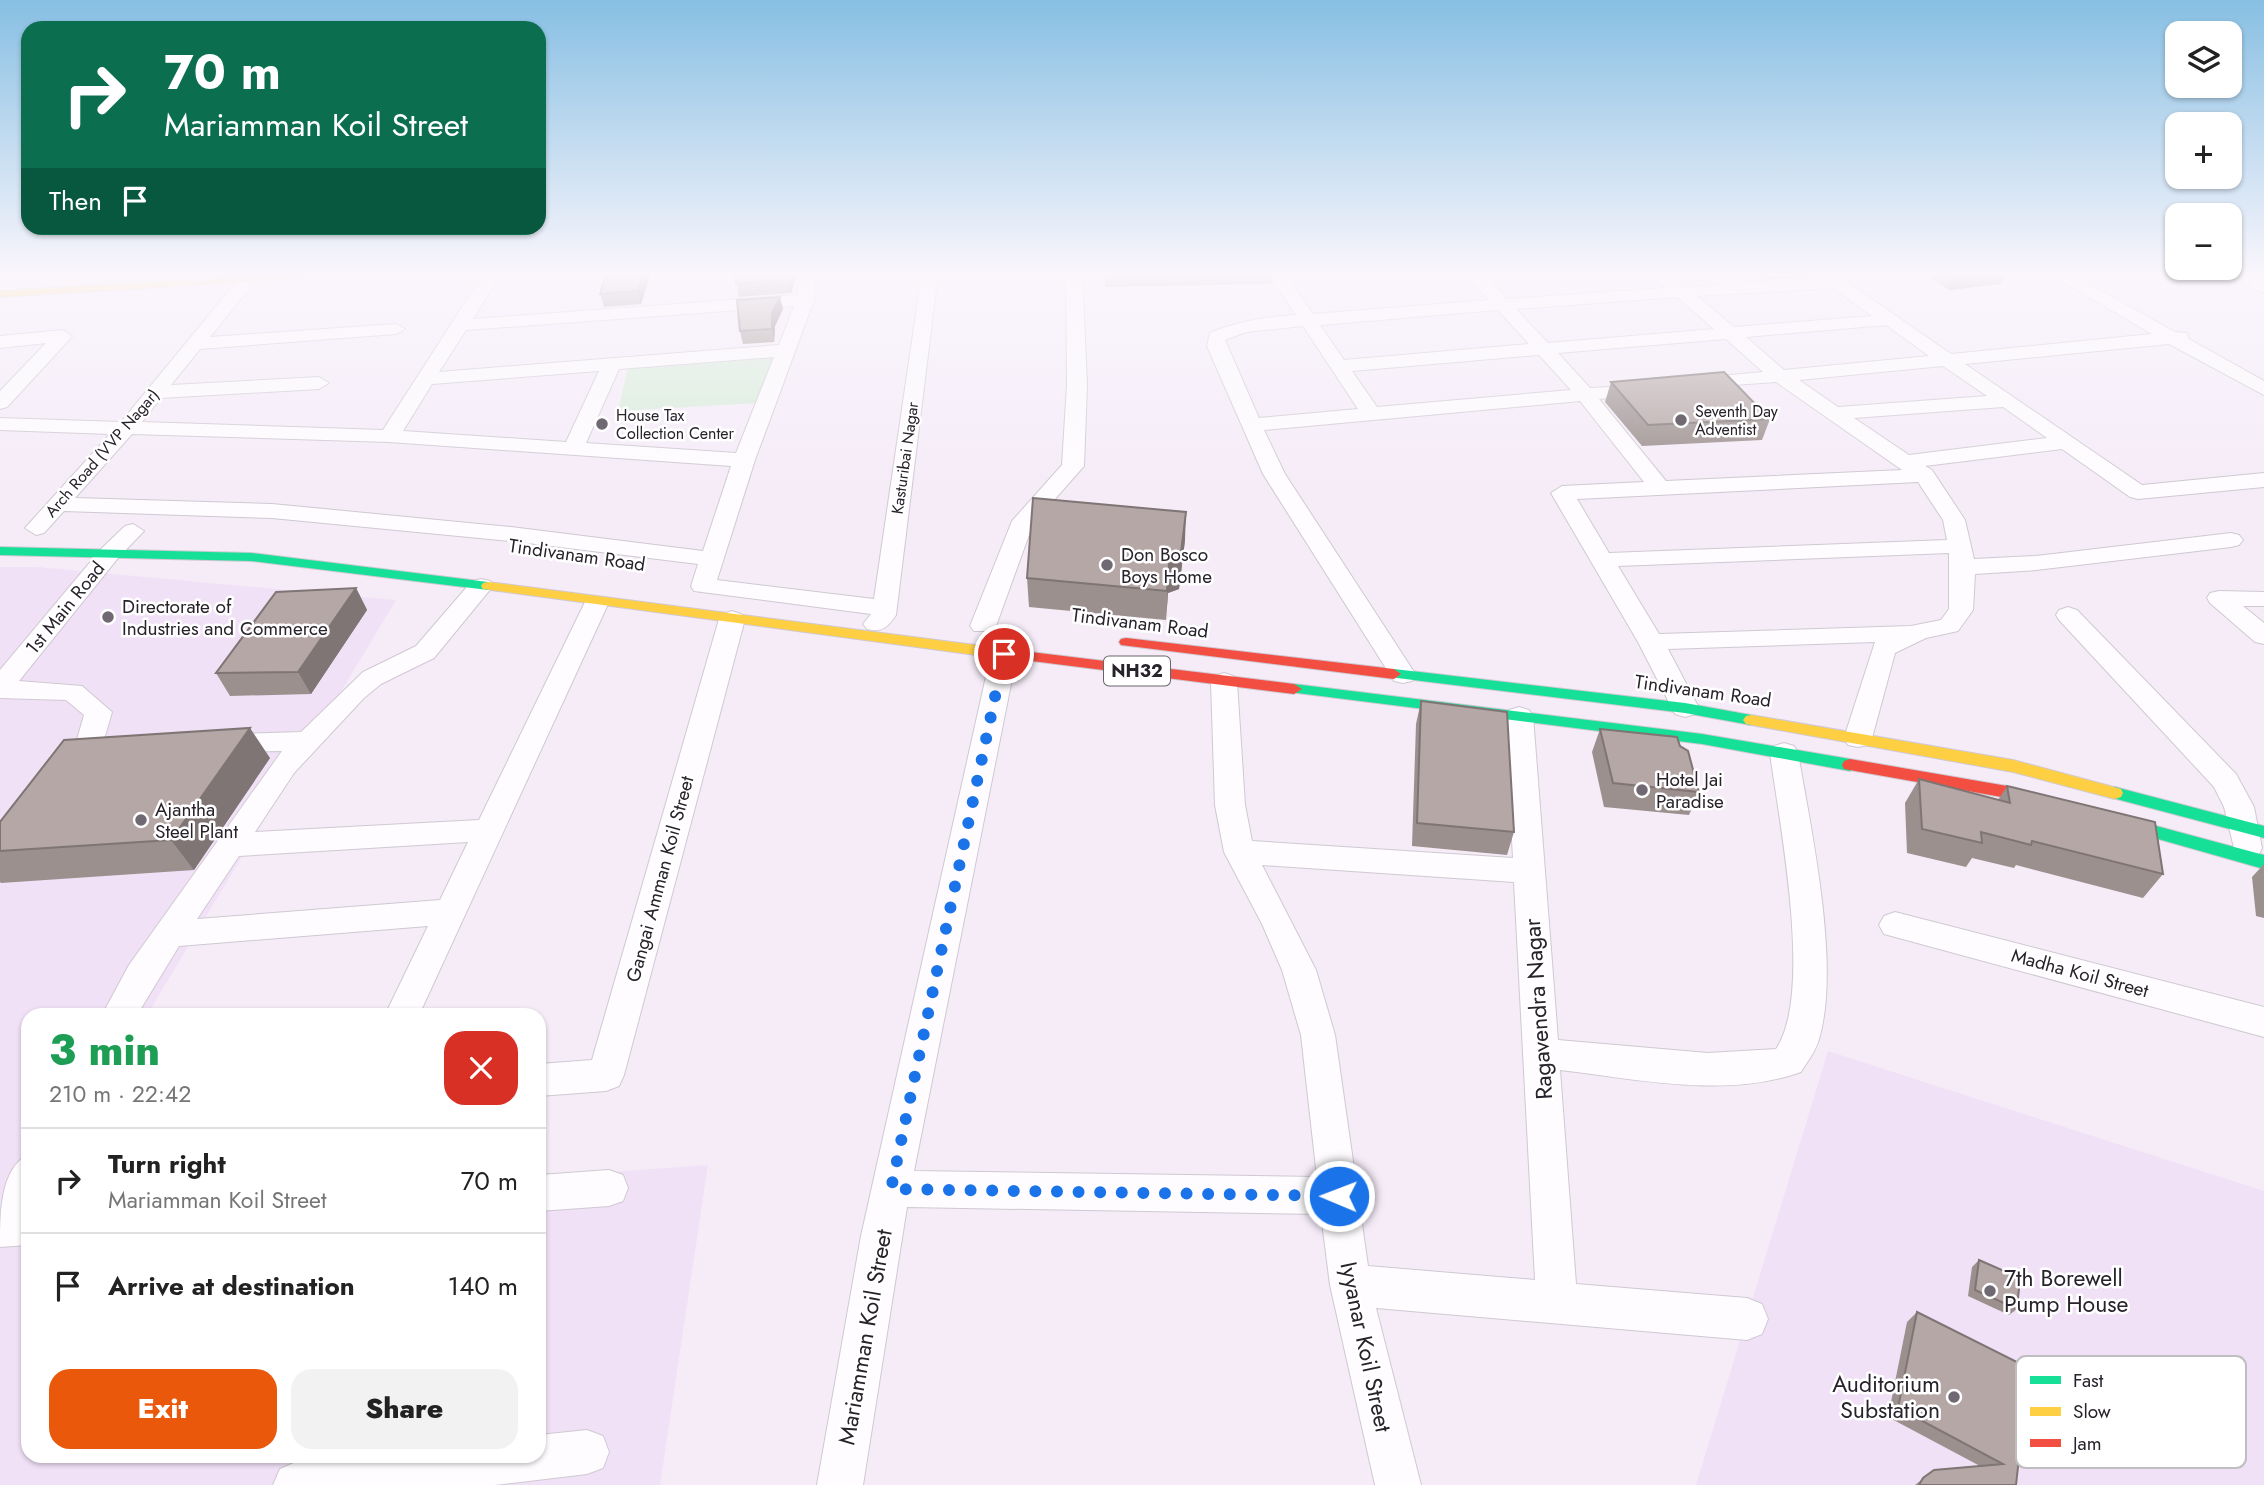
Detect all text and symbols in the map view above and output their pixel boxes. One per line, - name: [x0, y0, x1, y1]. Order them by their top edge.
- map controls: [2165, 21, 2242, 280]
- button: layers: [2165, 21, 2242, 98]
- text: 70 m: [164, 37, 281, 107]
- icon: right: [49, 49, 140, 140]
- text: Mariamman Koil Street: [164, 102, 468, 148]
- button: +: [2165, 112, 2242, 189]
- text: Then: [49, 182, 102, 220]
- icon: arrive: [116, 182, 154, 220]
- button: −: [2165, 203, 2242, 280]
- street label: Arch Road (VVP Nagar): [40, 384, 164, 522]
- street label: Kasturibai Nagar: [886, 400, 924, 516]
- place label: Seventh Day Adventist: [1695, 400, 1779, 441]
- place label: House Tax Collection Center: [616, 404, 735, 445]
- marker: Seventh Day Adventist: [1673, 412, 1689, 428]
- marker: House Tax Collection Center: [594, 416, 610, 432]
- street label: Tindivanam Road: [507, 532, 647, 578]
- place label: Don Bosco Boys Home: [1121, 541, 1212, 590]
- street label: 1st Main Road: [19, 556, 111, 660]
- marker: Don Bosco Boys Home: [1099, 557, 1115, 573]
- place label: Directorate of Industries and Commerce: [122, 593, 328, 642]
- street label: Tindivanam Road: [1070, 601, 1210, 645]
- marker: Directorate of Industries and Commerce: [100, 609, 116, 625]
- pin: [974, 624, 1034, 684]
- icon: arrive: [985, 635, 1023, 673]
- road number: NH32: [1104, 656, 1170, 686]
- street label: Tindivanam Road: [1633, 668, 1773, 714]
- place label: Hotel Jai Paradise: [1656, 766, 1724, 815]
- street label: Gangai Amman Koil Street: [619, 773, 701, 985]
- marker: Hotel Jai Paradise: [1634, 782, 1650, 798]
- place label: Ajantha Steel Plant: [155, 796, 239, 845]
- marker: Ajantha Steel Plant: [133, 812, 149, 828]
- street label: Ragavendra Nagar: [1515, 917, 1561, 1101]
- street label: Madha Koil Street: [2008, 942, 2152, 1004]
- text: 3 min: [49, 1020, 160, 1081]
- button: close: [444, 1031, 518, 1105]
- text: 210 m · 22:42: [49, 1077, 191, 1111]
- text: Turn right: [108, 1145, 226, 1183]
- position arrow: [1302, 1159, 1376, 1233]
- icon: right: [49, 1162, 87, 1200]
- text: 70 m: [461, 1162, 518, 1200]
- text: Mariamman Koil Street: [108, 1183, 326, 1217]
- street label: Mariamman Koil Street: [829, 1226, 901, 1448]
- street label: Iyyanar Koil Street: [1331, 1259, 1401, 1436]
- place label: 7th Borewell Pump House: [2004, 1261, 2129, 1321]
- icon: arrive: [49, 1267, 87, 1305]
- text: Arrive at destination: [108, 1267, 355, 1305]
- text: 140 m: [447, 1267, 518, 1305]
- marker: 7th Borewell Pump House: [1982, 1283, 1998, 1299]
- legend: [2016, 1356, 2246, 1468]
- place label: Auditorium Substation: [1832, 1367, 1940, 1427]
- text: Fast: [2073, 1367, 2104, 1394]
- button: Exit: [49, 1369, 277, 1449]
- button: Share: [291, 1369, 518, 1449]
- marker: Auditorium Substation: [1946, 1389, 1962, 1405]
- text: Slow: [2073, 1398, 2111, 1425]
- text: Jam: [2070, 1430, 2102, 1457]

